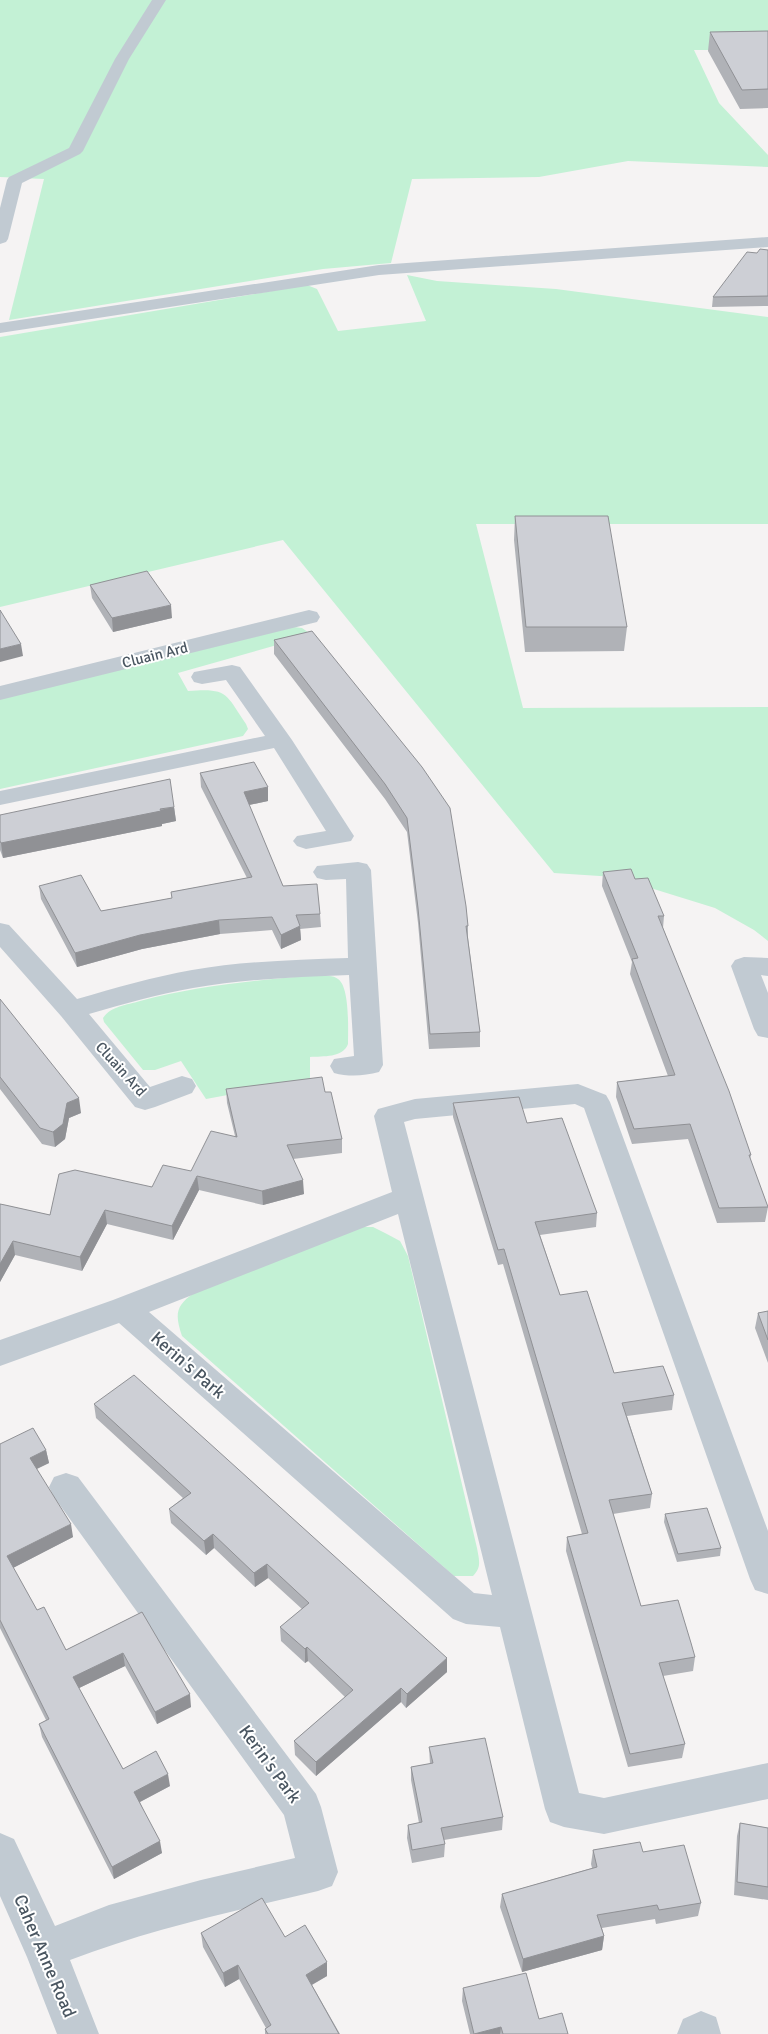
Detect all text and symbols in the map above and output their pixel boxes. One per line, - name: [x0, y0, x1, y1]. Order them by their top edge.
- street label: Cluain Ard: [120, 638, 190, 672]
- street label: Cluain Ard: [92, 1038, 150, 1100]
- street label: Kerin's Park: [146, 1327, 230, 1403]
- street label: Kerin's Park: [234, 1721, 306, 1807]
- street label: Caher Anne Road: [9, 1891, 81, 2021]

